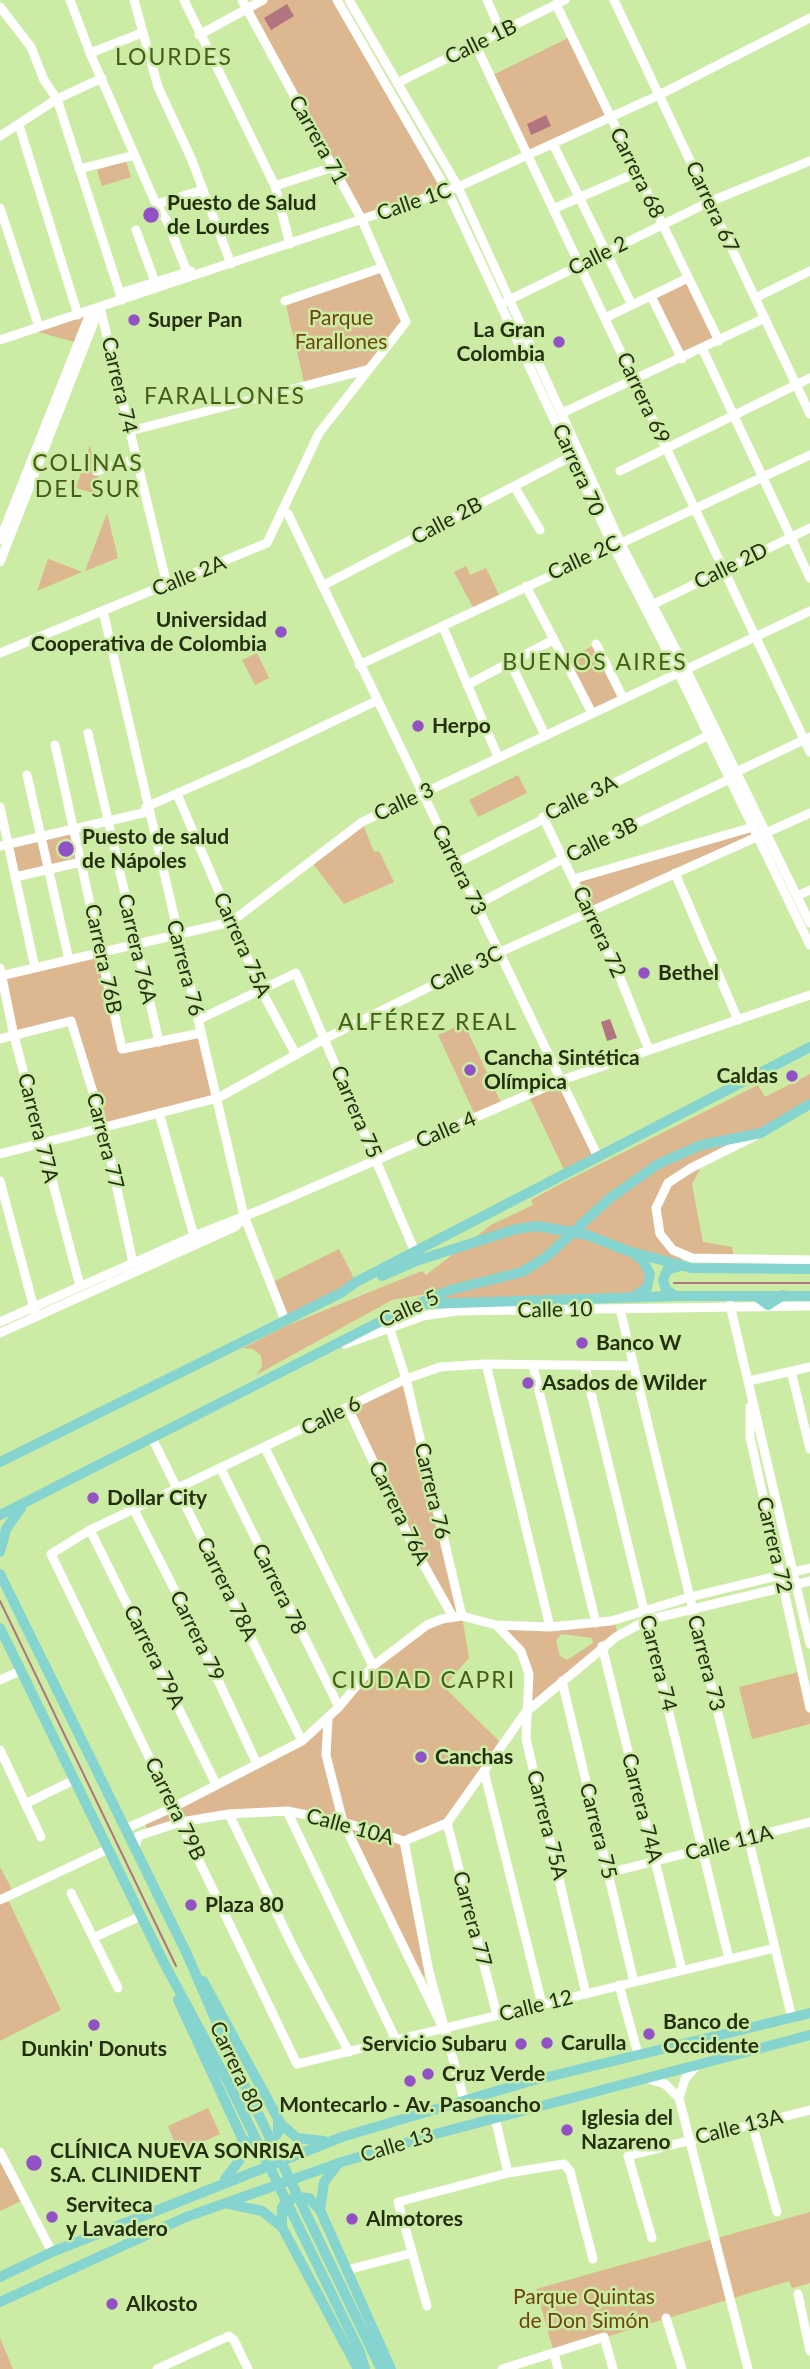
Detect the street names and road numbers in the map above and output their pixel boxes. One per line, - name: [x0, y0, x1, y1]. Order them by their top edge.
- street label: Calle 1B: [441, 14, 521, 70]
- street label: Carrera 71: [283, 91, 353, 189]
- street label: Carrera 68: [604, 123, 670, 223]
- street label: Carrera 67: [680, 157, 744, 257]
- street label: Calle 1C: [373, 178, 455, 226]
- street label: Calle 2: [564, 231, 632, 281]
- street label: Carrera 74: [96, 334, 142, 436]
- street label: Carrera 69: [611, 348, 675, 448]
- street label: Carrera 70: [547, 420, 609, 520]
- street label: Calle 2B: [407, 492, 487, 550]
- street label: Calle 2C: [544, 530, 624, 586]
- street label: Calle 2D: [690, 537, 772, 595]
- street label: Calle 2A: [148, 550, 230, 602]
- street label: Calle 3A: [541, 770, 621, 826]
- street label: Calle 3: [370, 777, 438, 827]
- street label: Calle 3B: [562, 812, 642, 868]
- street label: Carrera 73: [426, 820, 492, 920]
- street label: Carrera 72: [567, 882, 631, 982]
- street label: Carrera 75A: [208, 889, 276, 1001]
- street label: Carrera 76A: [112, 891, 162, 1007]
- street label: Carrera 76B: [79, 902, 127, 1016]
- street label: Carrera 76: [161, 917, 209, 1019]
- street label: Calle 3C: [426, 941, 506, 997]
- street label: Carrera 75: [325, 1062, 387, 1162]
- street label: Carrera 77A: [12, 1070, 64, 1186]
- street label: Carrera 77: [81, 1090, 129, 1192]
- street label: Calle 4: [412, 1106, 480, 1154]
- street label: Calle 5: [375, 1285, 443, 1333]
- street label: Calle 10: [517, 1297, 593, 1323]
- street label: Calle 6: [297, 1391, 365, 1441]
- street label: Carrera 76: [409, 1440, 455, 1542]
- street label: Carrera 76A: [363, 1457, 435, 1569]
- street label: Carrera 72: [751, 1494, 797, 1596]
- street label: Carrera 78A: [191, 1533, 263, 1645]
- street label: Carrera 78: [246, 1539, 312, 1639]
- street label: Carrera 79: [164, 1586, 230, 1686]
- street label: Carrera 79A: [118, 1601, 190, 1713]
- street label: Carrera 74: [634, 1612, 682, 1714]
- street label: Carrera 73: [682, 1612, 730, 1714]
- street label: Carrera 74A: [616, 1750, 668, 1866]
- street label: Carrera 79B: [139, 1753, 211, 1865]
- street label: Carrera 75A: [521, 1767, 573, 1883]
- street label: Carrera 75: [574, 1780, 622, 1882]
- street label: Calle 10A: [304, 1803, 396, 1851]
- street label: Calle 11A: [683, 1820, 775, 1866]
- street label: Carrera 77: [447, 1868, 497, 1970]
- street label: Calle 12: [496, 1985, 576, 2027]
- street label: Carrera 80: [204, 2017, 268, 2117]
- street label: Calle 13A: [693, 2104, 785, 2150]
- street label: Calle 13: [357, 2122, 437, 2168]

